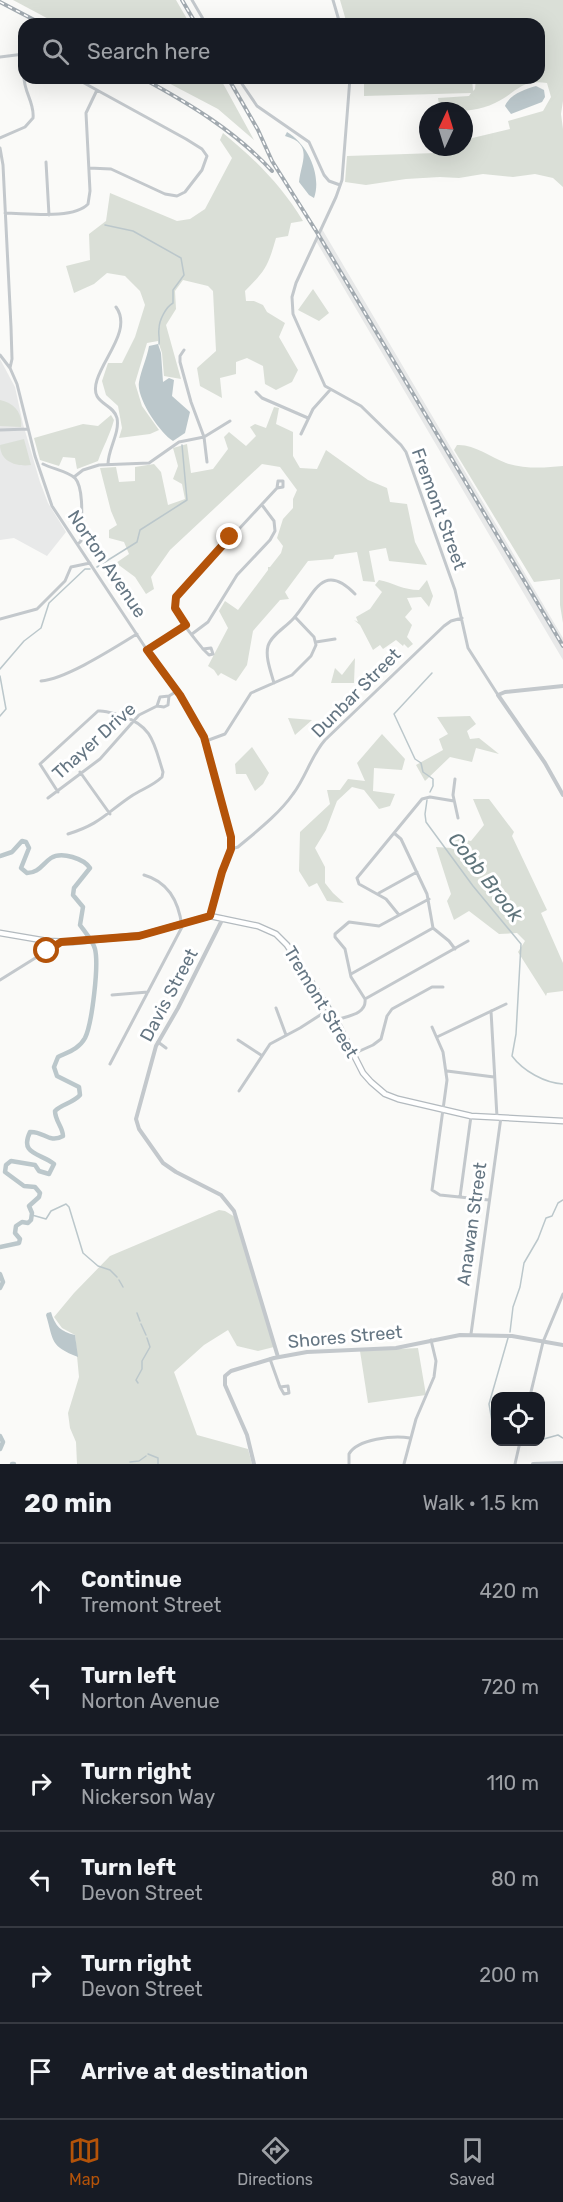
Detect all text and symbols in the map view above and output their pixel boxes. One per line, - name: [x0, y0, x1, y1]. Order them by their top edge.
- search box: [18, 18, 545, 84]
- icon: search: [39, 35, 72, 68]
- text: Search here: [87, 38, 210, 65]
- north arrow: [419, 102, 473, 156]
- street label: Fremont Street: [407, 445, 471, 573]
- street label: Norton Avenue: [63, 506, 151, 622]
- route end: [216, 523, 242, 549]
- street label: Dunbar Street: [307, 644, 405, 742]
- street label: Thayer Drive: [48, 698, 140, 784]
- water label: Cobb Brook: [443, 827, 529, 927]
- route start: [33, 937, 59, 963]
- street label: Tremont Street: [279, 942, 363, 1062]
- street label: Davis Street: [135, 945, 203, 1045]
- street label: Anawan Street: [452, 1161, 492, 1287]
- street label: Shores Street: [287, 1321, 403, 1353]
- map controls: [491, 1392, 545, 1446]
- button: locate: [491, 1392, 545, 1446]
- text: 20 min: [24, 1488, 112, 1519]
- text: Walk · 1.5 km: [423, 1491, 539, 1515]
- text: Continue: [81, 1566, 182, 1593]
- icon: ahead: [24, 1575, 57, 1608]
- text: 420 m: [479, 1579, 539, 1603]
- text: Tremont Street: [81, 1593, 221, 1617]
- text: Turn left: [81, 1662, 176, 1689]
- icon: left: [24, 1671, 57, 1704]
- text: 720 m: [482, 1675, 539, 1699]
- text: Norton Avenue: [81, 1689, 220, 1713]
- text: Turn right: [81, 1758, 191, 1785]
- icon: right: [24, 1767, 57, 1800]
- text: 110 m: [487, 1771, 539, 1795]
- text: Nickerson Way: [81, 1785, 215, 1809]
- text: Turn left: [81, 1854, 176, 1881]
- icon: left: [24, 1863, 57, 1896]
- text: 80 m: [491, 1867, 539, 1891]
- text: Devon Street: [81, 1881, 203, 1905]
- text: Turn right: [81, 1950, 191, 1977]
- icon: right: [24, 1959, 57, 1992]
- text: 200 m: [479, 1963, 539, 1987]
- text: Devon Street: [81, 1977, 203, 2001]
- icon: arrive: [24, 2055, 57, 2088]
- text: Arrive at destination: [81, 2058, 308, 2085]
- tab: Map: [68, 2134, 101, 2189]
- tab: Directions: [237, 2134, 313, 2189]
- tab: Saved: [449, 2134, 495, 2189]

